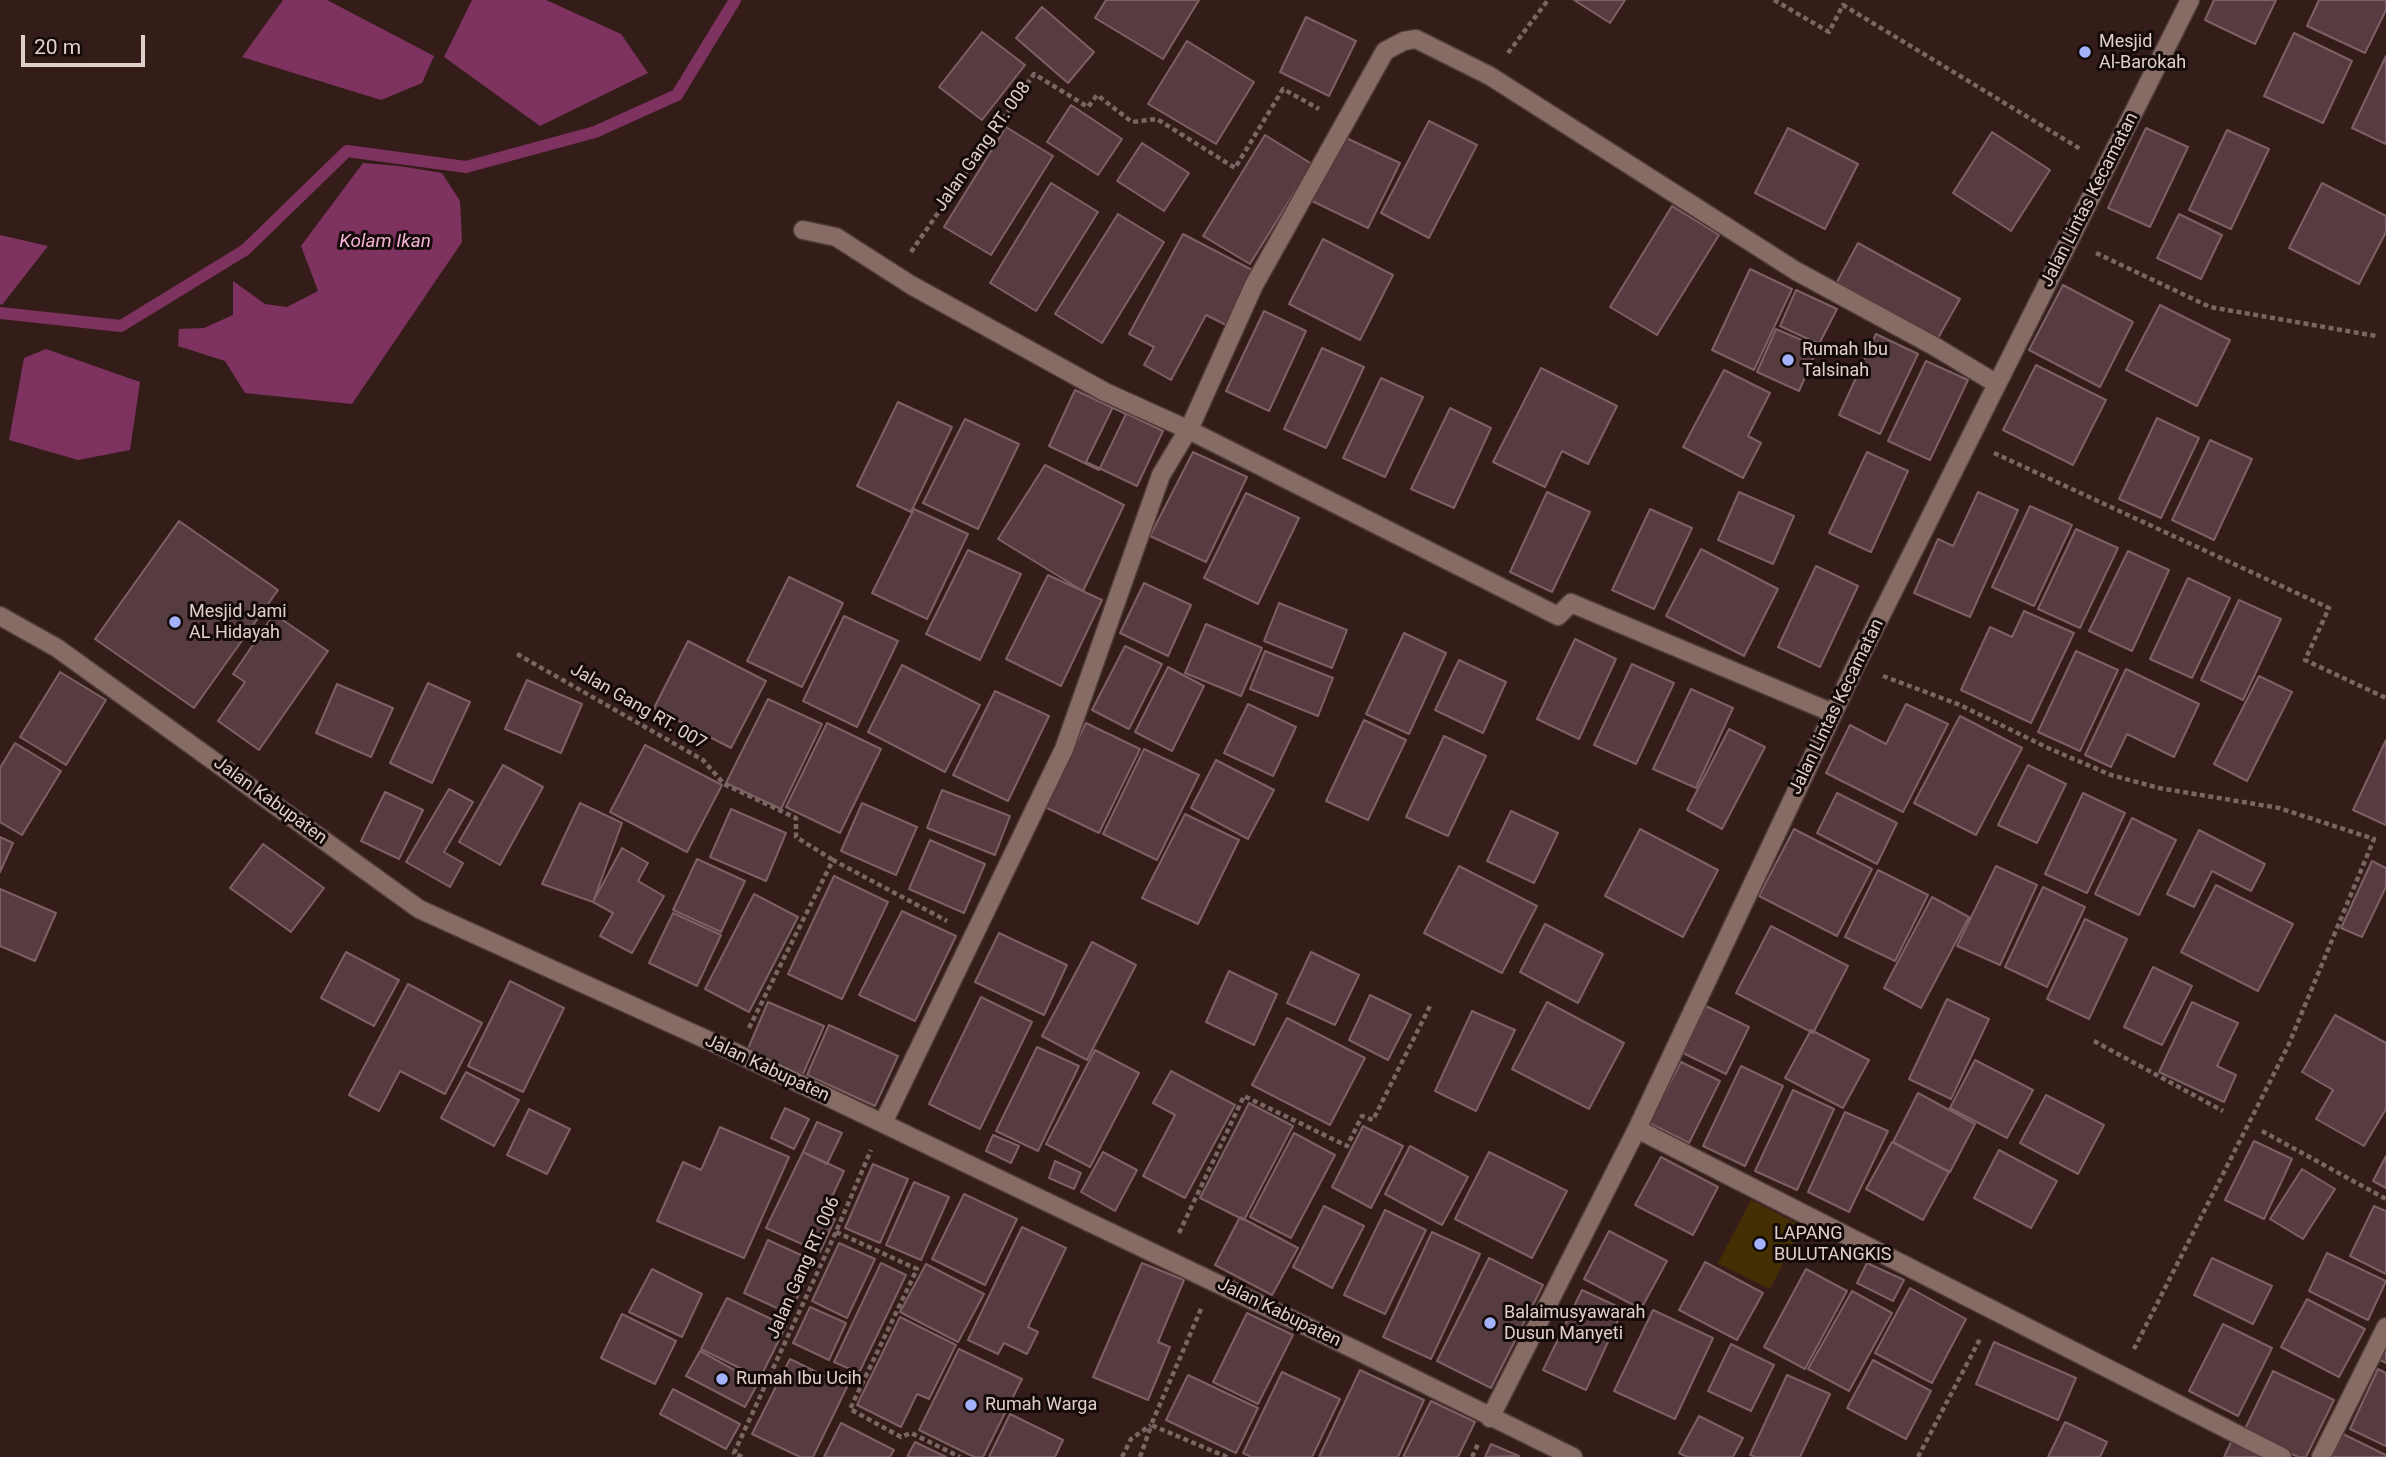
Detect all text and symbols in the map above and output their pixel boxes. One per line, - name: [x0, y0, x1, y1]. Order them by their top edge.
- scale bar: [24, 21, 149, 65]
- place label: Mesjid Al-Barokah: [2099, 31, 2186, 74]
- text: 20 m: [34, 35, 81, 59]
- marker: Mesjid Al-Barokah: [2077, 44, 2093, 60]
- street label: Jalan Gang RT. 008: [930, 78, 1036, 216]
- street label: Jalan Lintas Kecamatan: [2037, 109, 2143, 291]
- water label: Kolam Ikan: [339, 231, 431, 253]
- place label: Rumah Ibu Talsinah: [1802, 339, 1888, 382]
- marker: Rumah Ibu Talsinah: [1780, 352, 1796, 368]
- place label: Mesjid Jami AL Hidayah: [189, 601, 287, 644]
- marker: Mesjid Jami AL Hidayah: [167, 614, 183, 630]
- street label: Jalan Lintas Kecamatan: [1785, 616, 1889, 798]
- street label: Jalan Gang RT. 007: [566, 659, 710, 755]
- street label: Jalan Kabupaten: [209, 753, 331, 849]
- street label: Jalan Kabupaten: [701, 1031, 833, 1107]
- street label: Jalan Gang RT. 006: [763, 1193, 845, 1343]
- place label: LAPANG BULUTANGKIS: [1774, 1223, 1892, 1266]
- marker: LAPANG BULUTANGKIS: [1752, 1236, 1768, 1252]
- street label: Jalan Kabupaten: [1214, 1274, 1344, 1352]
- place label: Balaimusyawarah Dusun Manyeti: [1504, 1302, 1645, 1344]
- marker: Balaimusyawarah Dusun Manyeti: [1482, 1315, 1498, 1331]
- place label: Rumah Ibu Ucih: [736, 1368, 862, 1390]
- marker: Rumah Ibu Ucih: [714, 1371, 730, 1387]
- place label: Rumah Warga: [985, 1394, 1097, 1416]
- marker: Rumah Warga: [963, 1397, 979, 1413]

